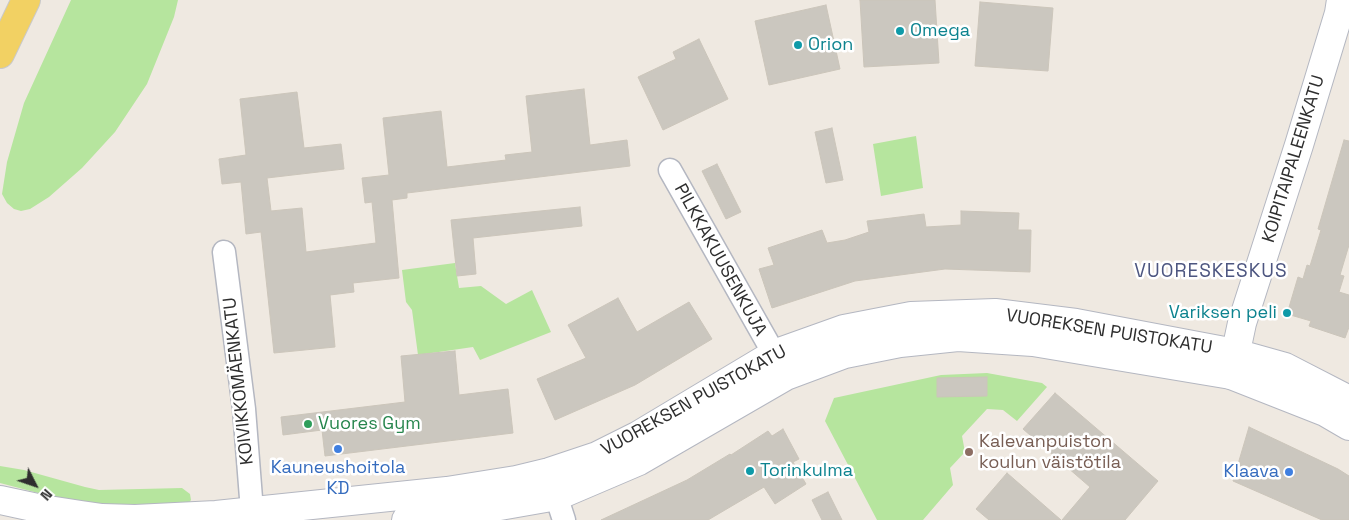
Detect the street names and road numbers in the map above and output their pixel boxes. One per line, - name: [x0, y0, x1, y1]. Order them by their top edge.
- street label: KOIPITAIPALEENKATU: [1258, 73, 1330, 245]
- street label: PILKKAKUUSENKUJA: [669, 180, 771, 340]
- street label: KOIVIKKOMÄENKATU: [219, 296, 259, 466]
- street label: VUOREKSEN PUISTOKATU: [1004, 305, 1214, 359]
- street label: VUOREKSEN PUISTOKATU: [598, 341, 790, 461]

